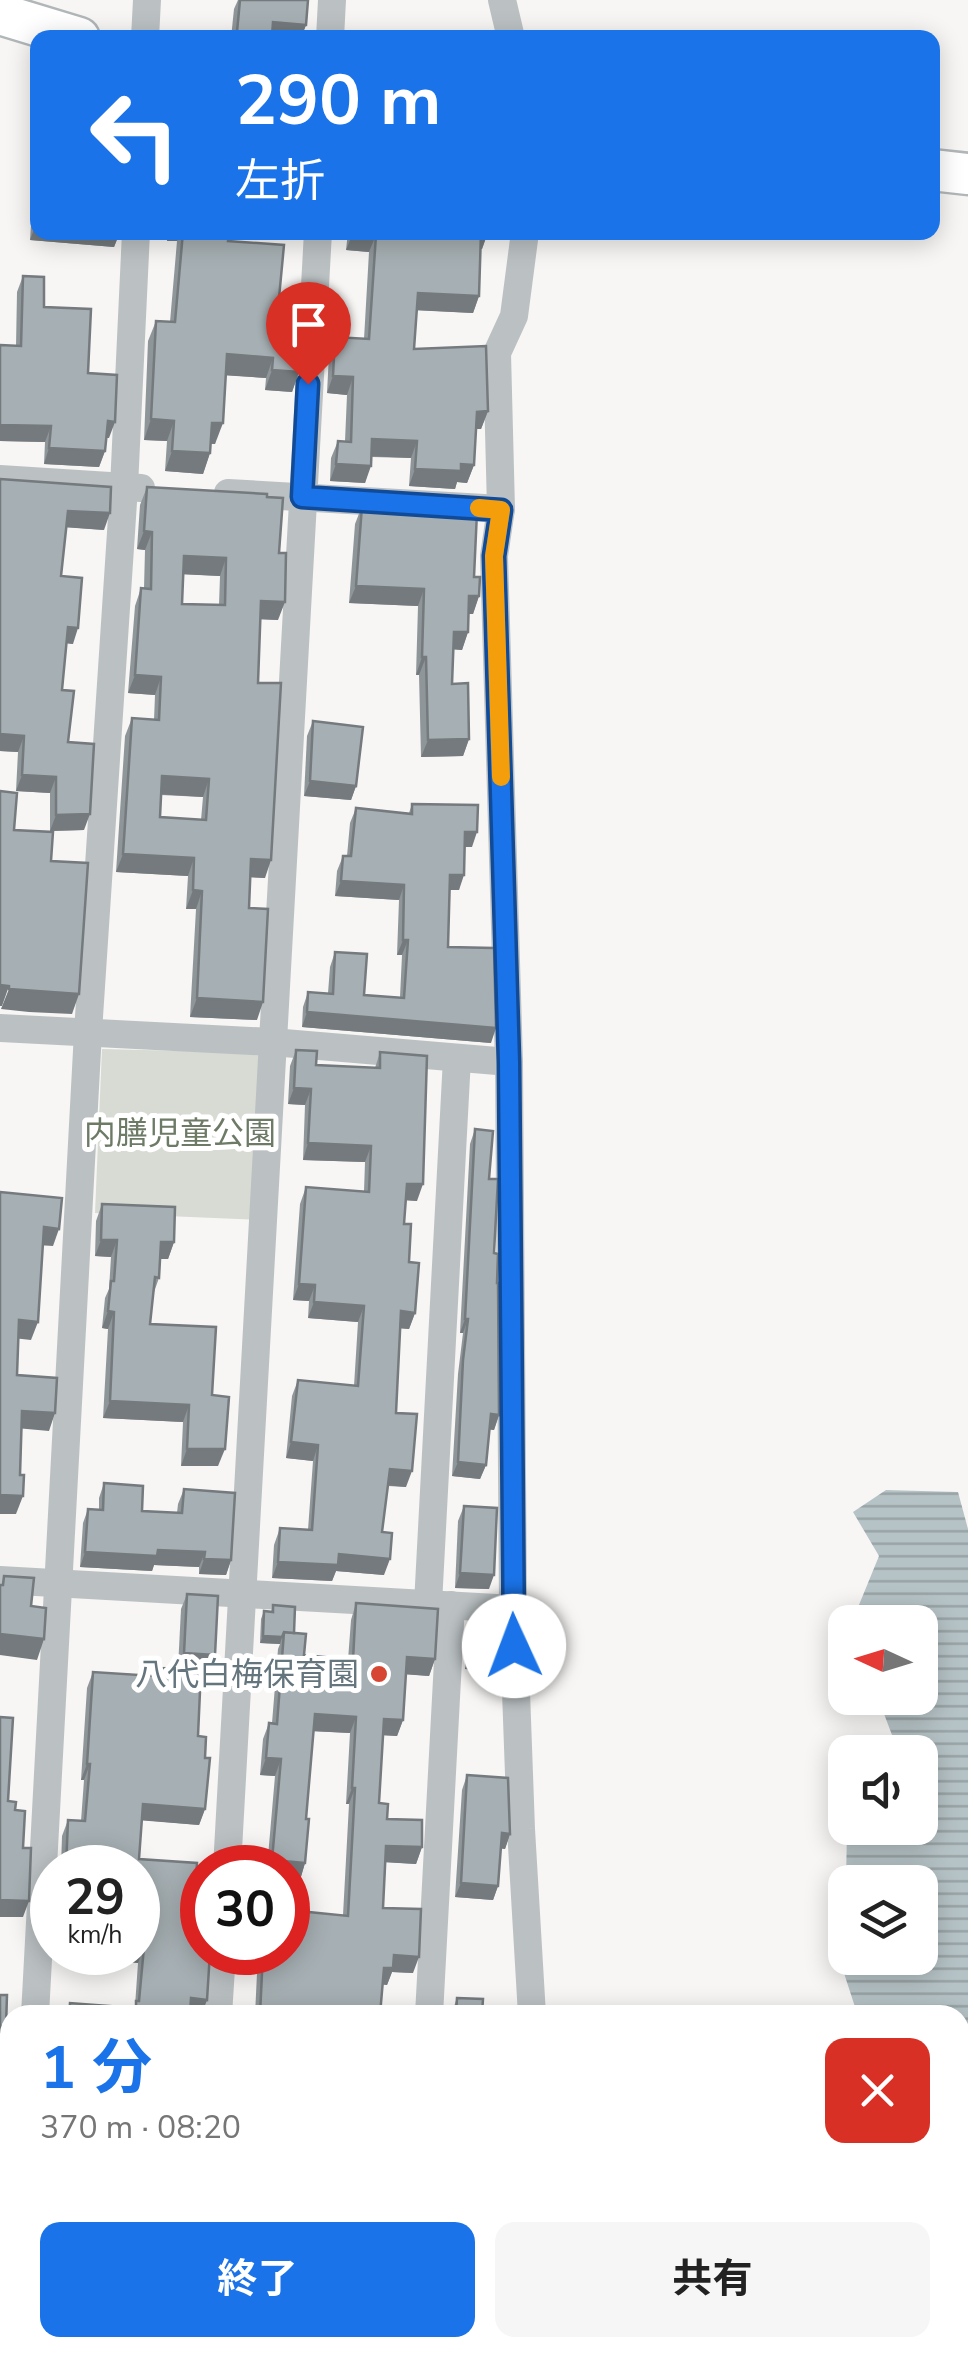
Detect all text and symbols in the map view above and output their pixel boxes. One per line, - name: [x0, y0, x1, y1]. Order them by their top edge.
- text: 290 m: [235, 53, 441, 149]
- icon: left: [70, 70, 200, 200]
- text: 左折: [235, 151, 325, 212]
- pin: [266, 282, 351, 385]
- icon: arrive: [281, 297, 336, 352]
- park label: 内膳児童公園: [84, 1112, 276, 1155]
- position arrow: [462, 1594, 566, 1698]
- north arrow: [828, 1605, 938, 1715]
- map controls: [828, 1605, 938, 1975]
- place label: 八代白梅保育園: [135, 1653, 359, 1696]
- marker: 八代白梅保育園: [368, 1663, 390, 1685]
- button: sound: [828, 1735, 938, 1845]
- speed limit sign: 30: [180, 1845, 310, 1975]
- text: 29: [65, 1863, 125, 1932]
- button: layers: [828, 1865, 938, 1975]
- text: km/h: [67, 1918, 123, 1952]
- text: 1 分: [40, 2027, 152, 2109]
- button: close: [825, 2038, 930, 2143]
- text: 370 m · 08:20: [40, 2106, 241, 2149]
- button: 終了: [40, 2222, 475, 2337]
- button: 共有: [495, 2222, 930, 2337]

